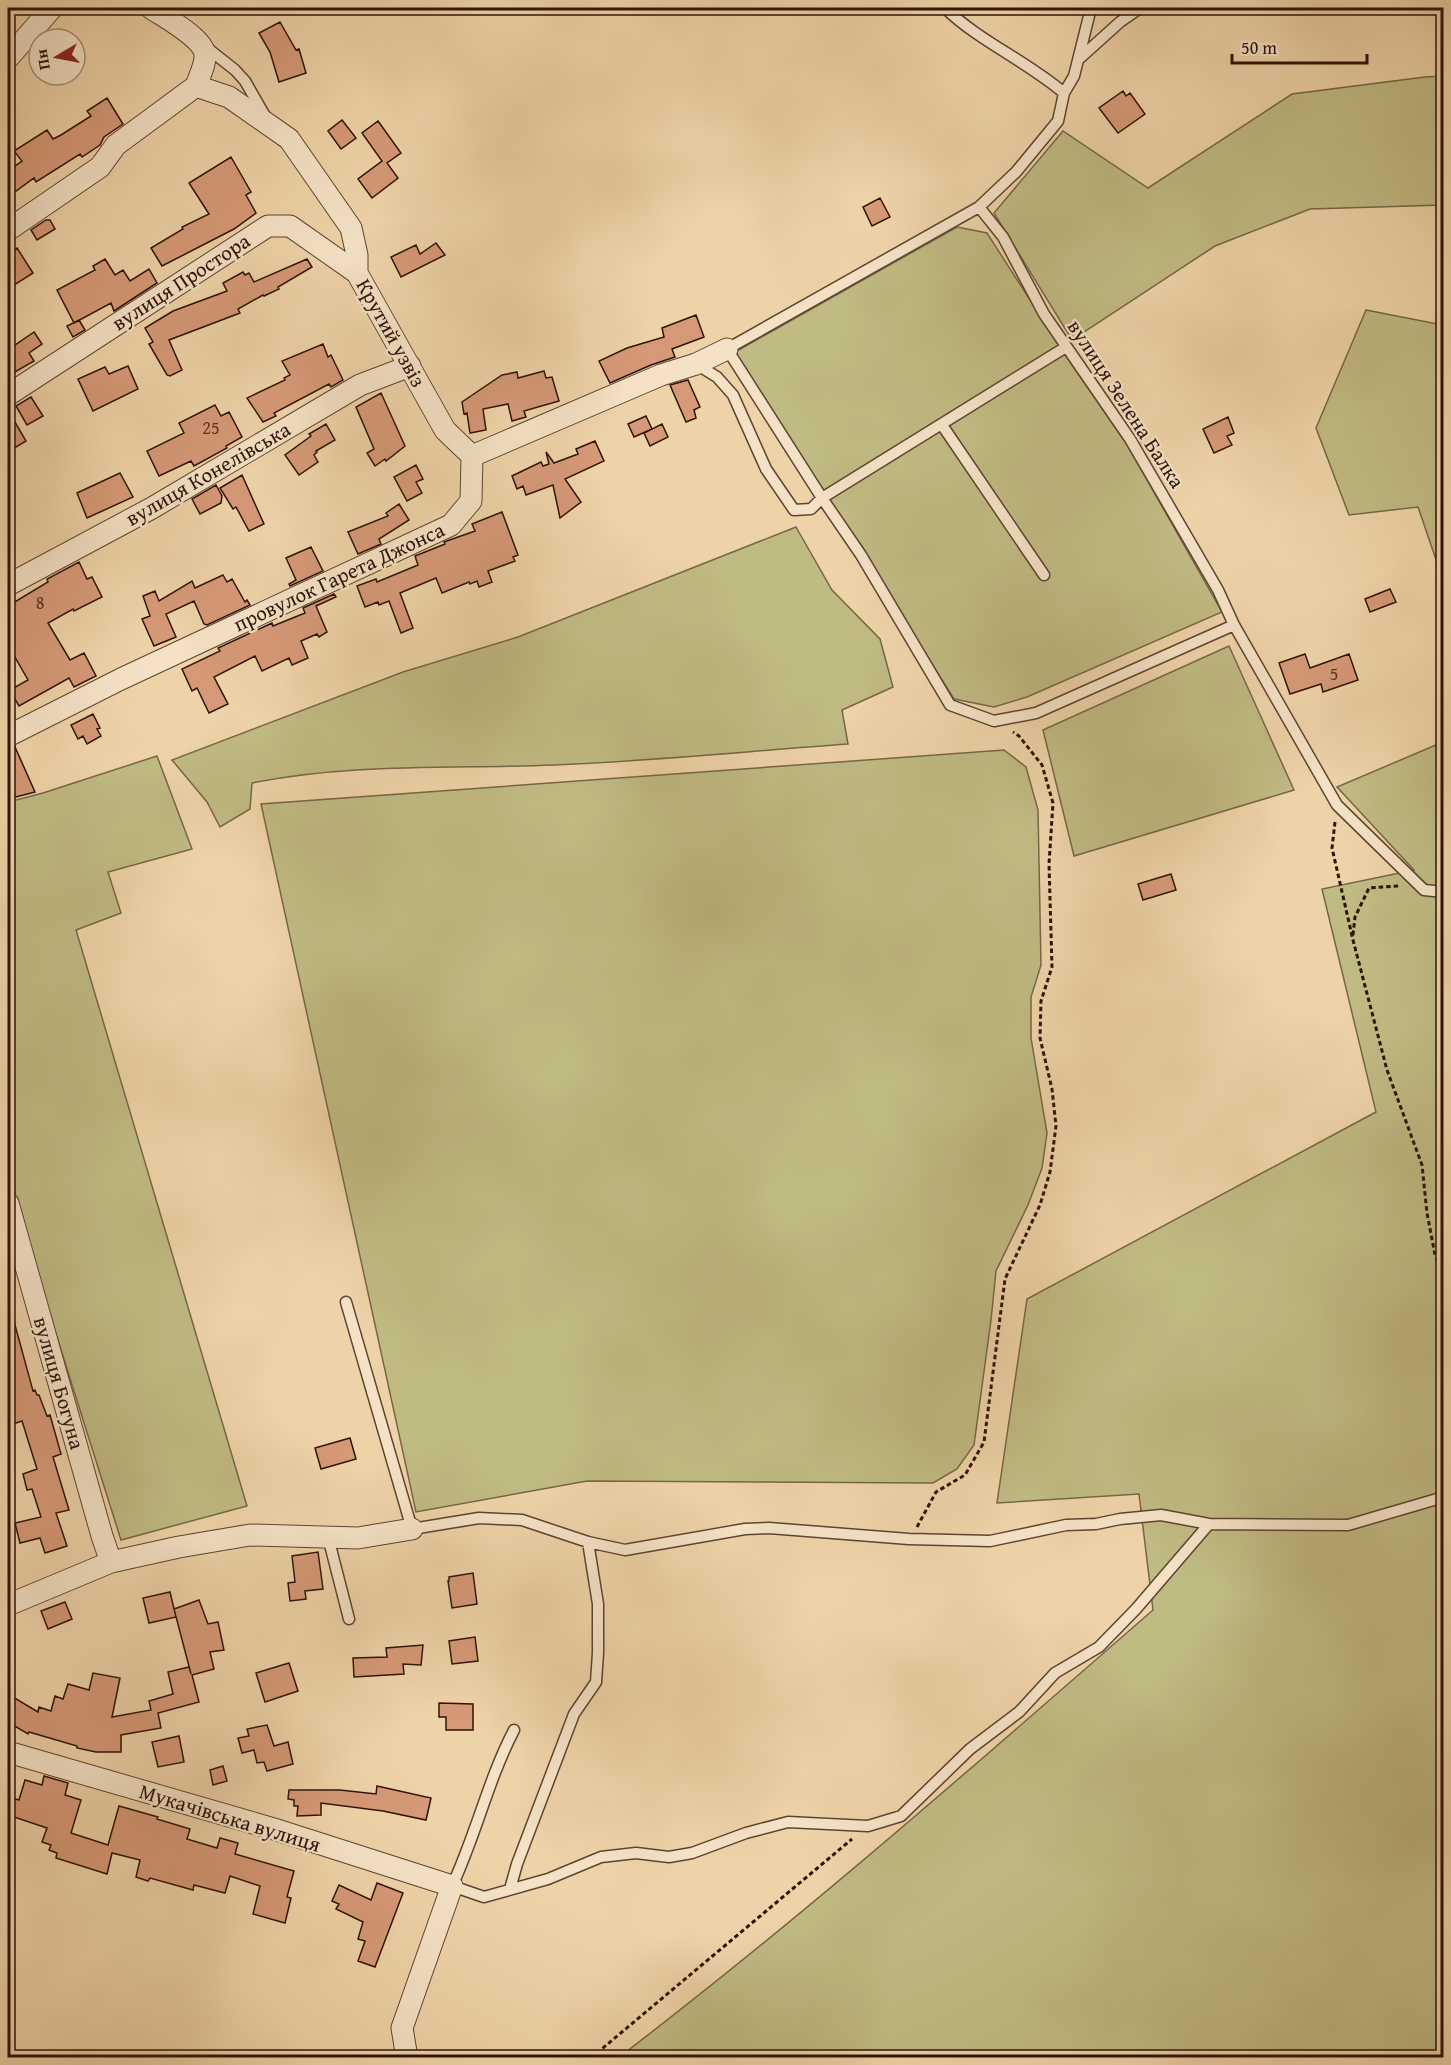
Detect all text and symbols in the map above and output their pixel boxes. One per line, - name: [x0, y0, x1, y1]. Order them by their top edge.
- north arrow: [27, 27, 87, 87]
- scale bar: [1232, 27, 1367, 65]
- text: 50 m: [1241, 34, 1277, 61]
- text: Пн: [29, 47, 56, 72]
- street label: вулиця Простора: [106, 225, 256, 338]
- street label: Крутий узвіз: [349, 273, 434, 393]
- street label: вулиця Зелена Балка: [1060, 313, 1193, 494]
- street label: вулиця Конелівська: [120, 414, 296, 533]
- house number: 25: [202, 414, 220, 441]
- street label: провулок Гарета Джонса: [228, 514, 450, 639]
- house number: 8: [36, 589, 44, 616]
- house number: 5: [1330, 660, 1338, 687]
- street label: вулиця Богуна: [26, 1313, 93, 1453]
- street label: Мукачівська вулиця: [136, 1775, 325, 1860]

